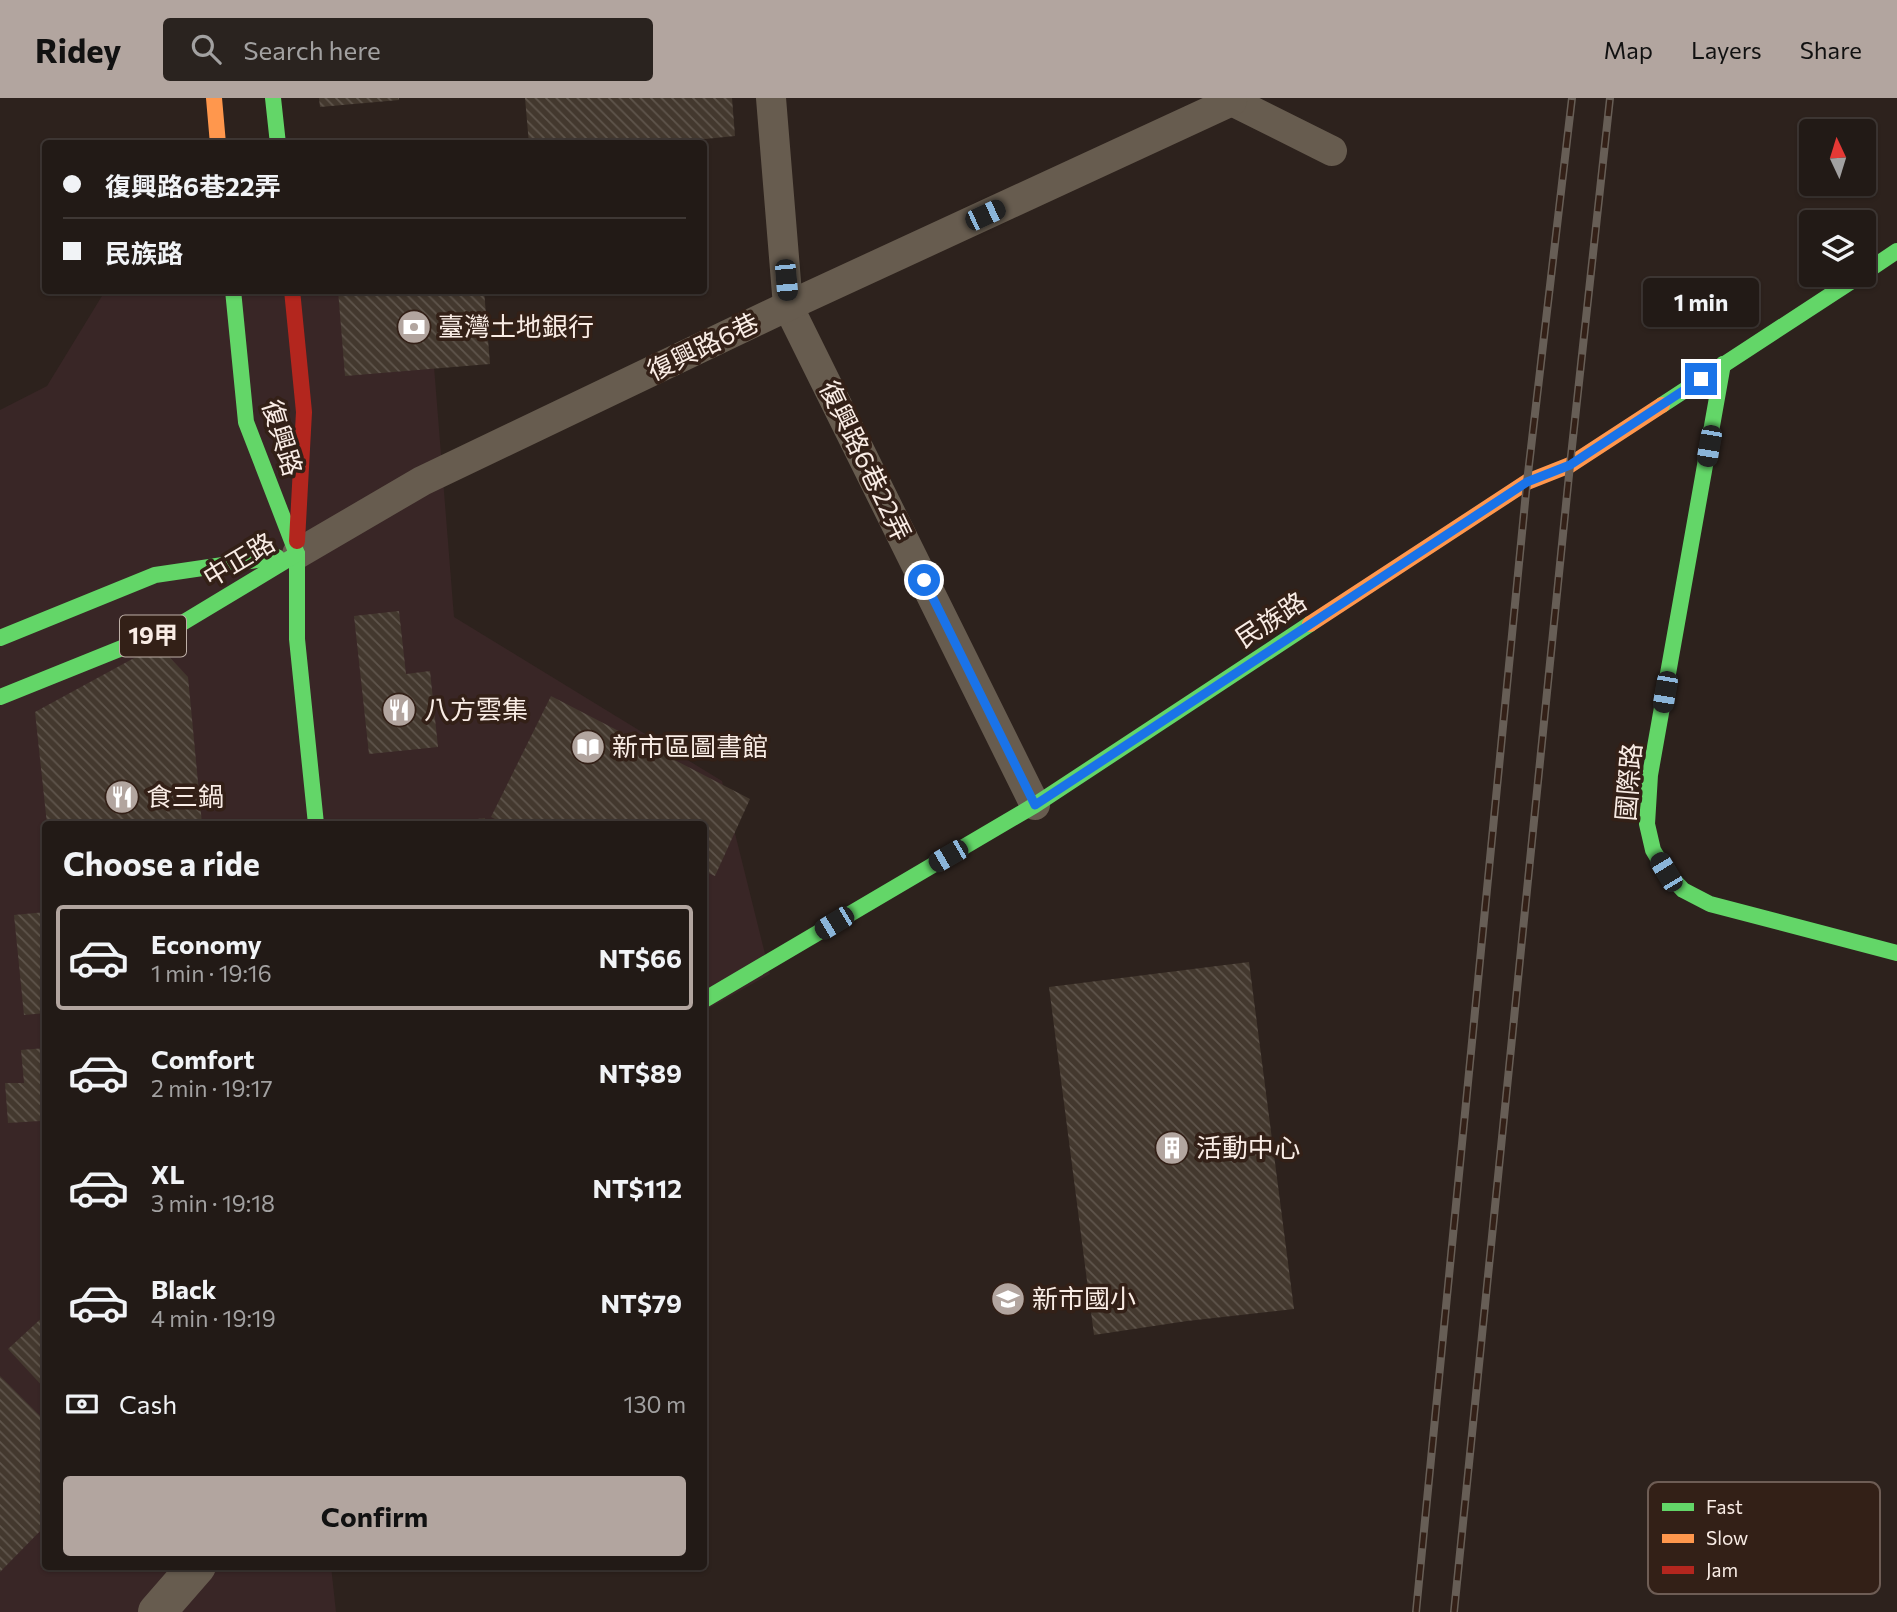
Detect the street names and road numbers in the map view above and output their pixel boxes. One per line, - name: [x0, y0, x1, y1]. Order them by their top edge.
- street label: 復興路6巷: [642, 305, 763, 386]
- street label: 復興路6巷22弄: [814, 375, 919, 546]
- street label: 復興路: [257, 396, 310, 479]
- street label: 中正路: [197, 525, 280, 592]
- street label: 民族路: [1229, 584, 1311, 653]
- road number: 19甲: [120, 616, 186, 656]
- street label: 國際路: [1609, 742, 1646, 822]

